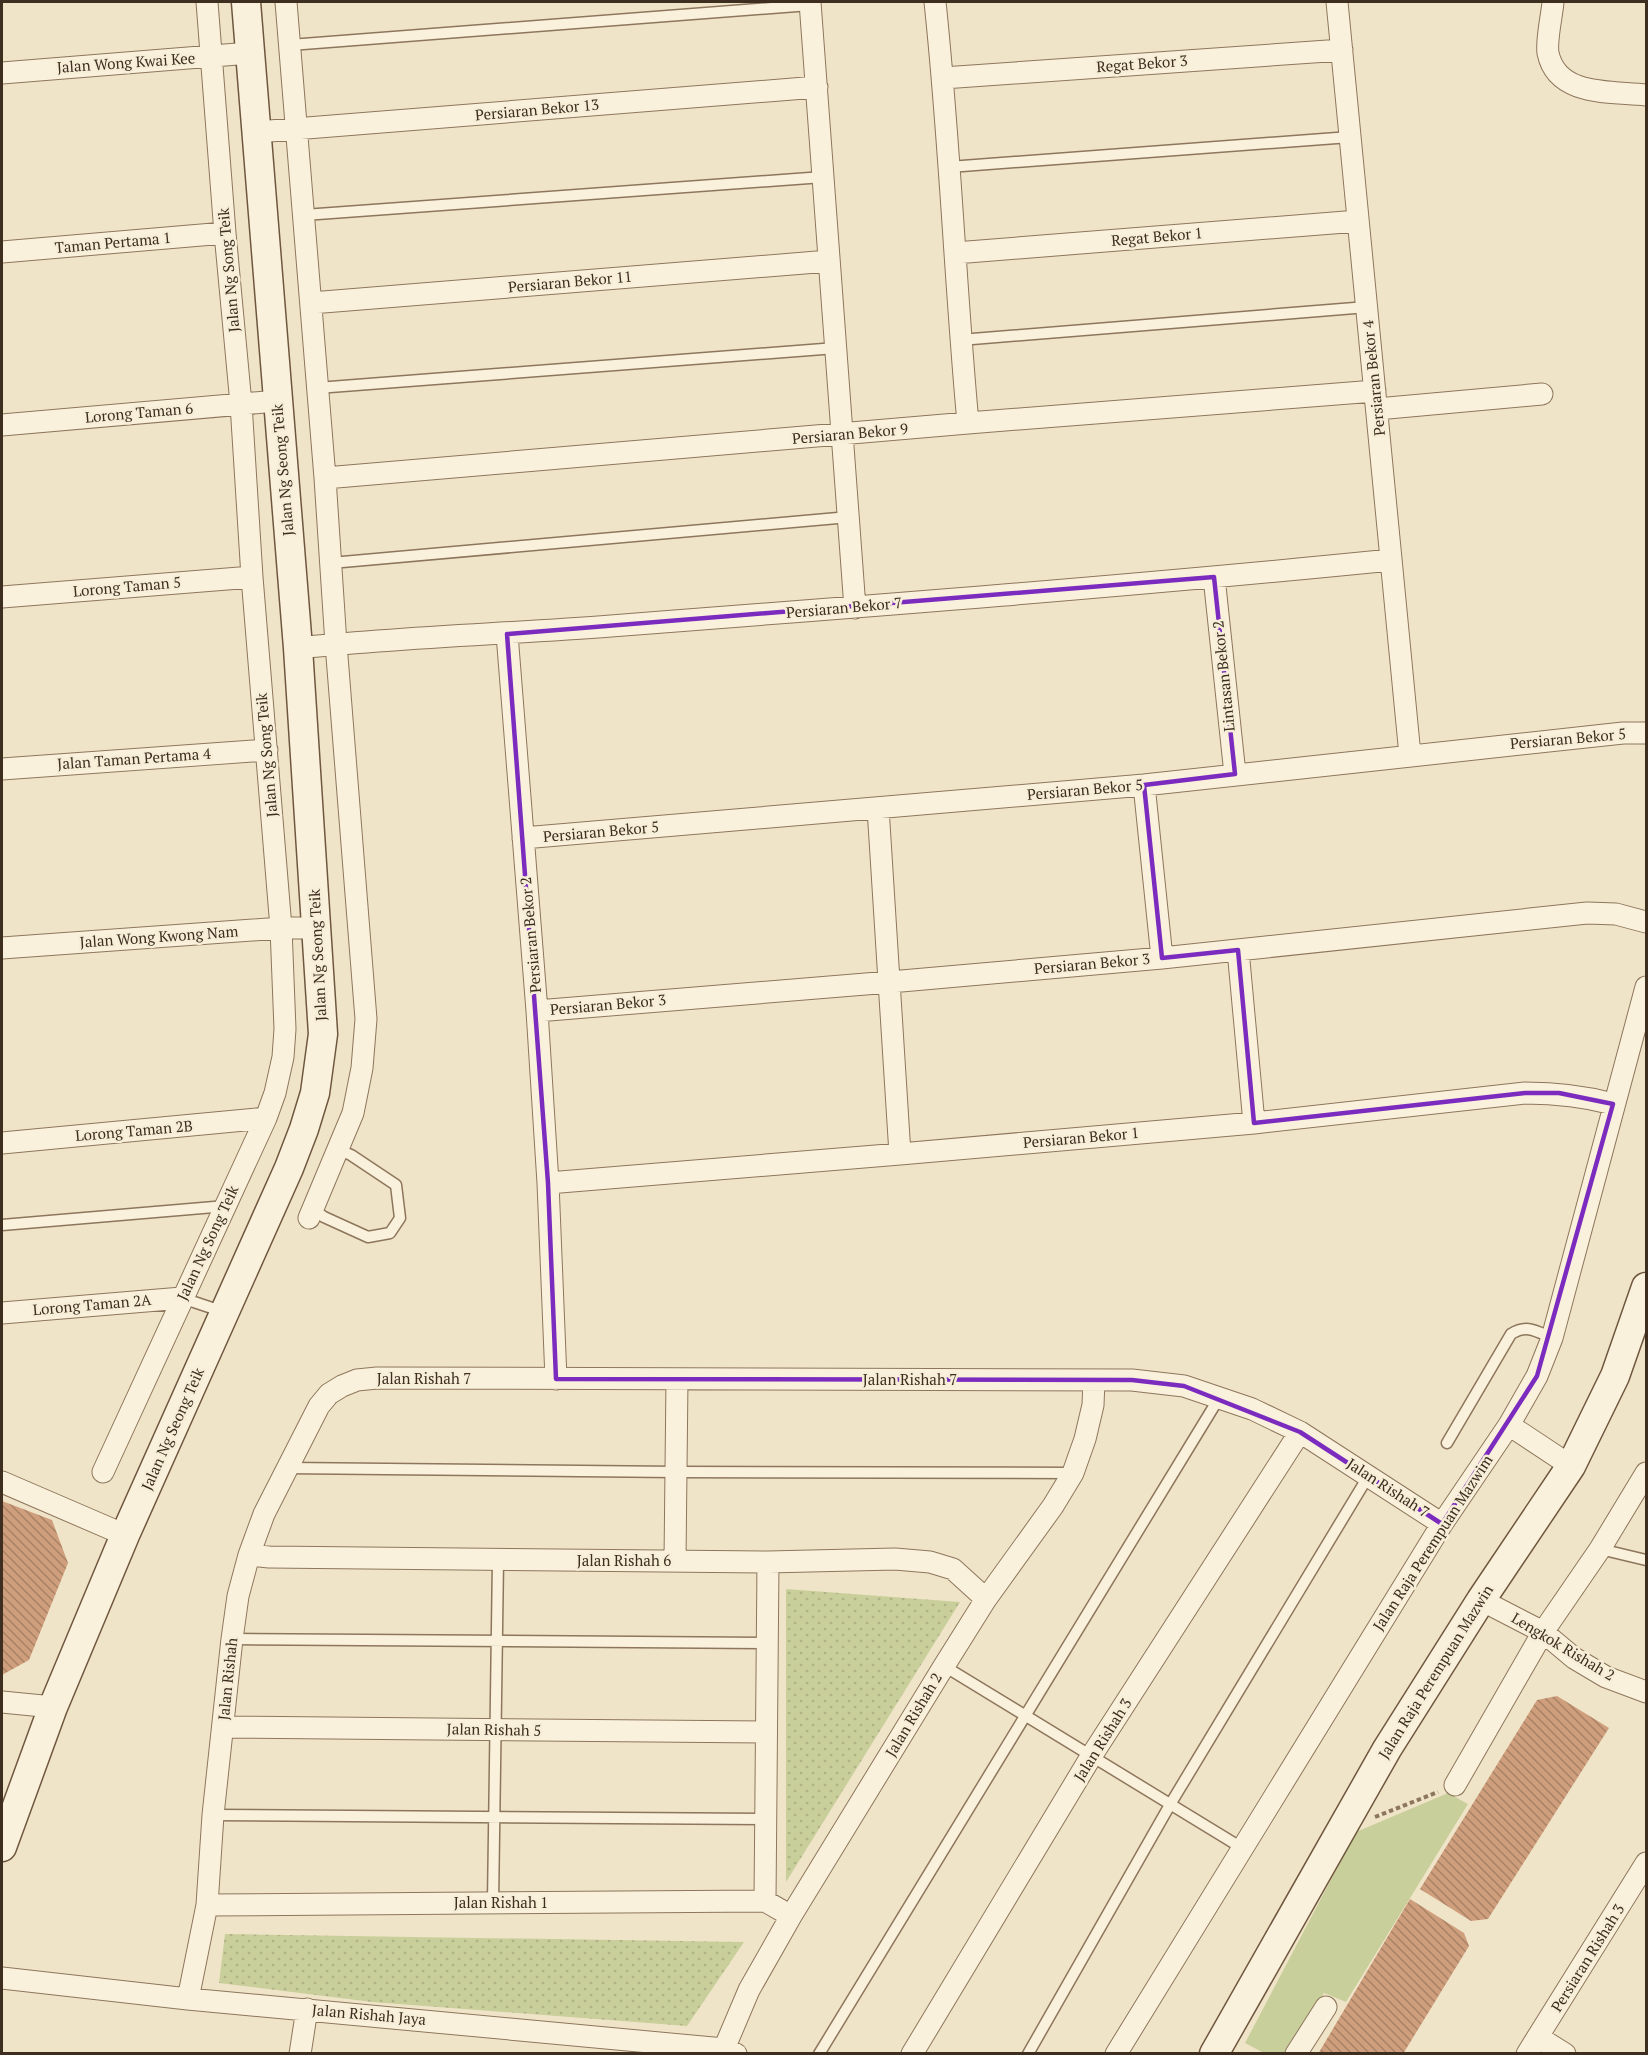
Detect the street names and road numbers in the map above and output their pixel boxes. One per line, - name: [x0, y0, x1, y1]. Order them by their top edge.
- street label: Jalan Wong Kwai Kee: [56, 47, 196, 77]
- street label: Regat Bekor 3: [1096, 50, 1188, 76]
- street label: Persiaran Bekor 13: [474, 94, 600, 124]
- street label: Jalan Ng Song Teik: [213, 207, 243, 333]
- street label: Regat Bekor 1: [1110, 222, 1203, 250]
- street label: Taman Pertama 1: [54, 227, 172, 257]
- street label: Persiaran Bekor 11: [507, 266, 633, 296]
- street label: Persiaran Bekor 4: [1357, 319, 1389, 437]
- street label: Lorong Taman 6: [84, 397, 194, 427]
- street label: Jalan Ng Seong Teik: [266, 403, 298, 537]
- street label: Persiaran Bekor 9: [791, 418, 909, 448]
- street label: Lorong Taman 5: [72, 571, 182, 601]
- street label: Persiaran Bekor 7: [785, 592, 903, 622]
- street label: Lintasan Bekor 2: [1207, 620, 1239, 733]
- street label: Jalan Ng Song Teik: [251, 692, 281, 818]
- street label: Persiaran Bekor 5: [1509, 723, 1627, 753]
- street label: Jalan Taman Pertama 4: [56, 743, 211, 773]
- street label: Persiaran Bekor 5: [1026, 774, 1144, 804]
- street label: Persiaran Bekor 5: [542, 816, 660, 846]
- street label: Persiaran Bekor 2: [515, 876, 545, 994]
- street label: Jalan Ng Seong Teik: [304, 888, 330, 1022]
- street label: Jalan Wong Kwong Nam: [79, 920, 239, 952]
- street label: Persiaran Bekor 3: [1033, 948, 1151, 978]
- street label: Persiaran Bekor 3: [549, 989, 667, 1019]
- street label: Lorong Taman 2B: [74, 1115, 193, 1145]
- street label: Persiaran Bekor 1: [1022, 1122, 1140, 1152]
- street label: Jalan Ng Song Teik: [172, 1182, 243, 1303]
- street label: Lorong Taman 2A: [32, 1289, 153, 1319]
- street label: Jalan Ng Seong Teik: [136, 1364, 208, 1493]
- street label: Jalan Rishah 7: [377, 1368, 471, 1388]
- street label: Jalan Rishah 7: [863, 1369, 957, 1389]
- street label: Jalan Raja Perempuan Mazwim: [1368, 1451, 1497, 1634]
- street label: Jalan Rishah 7: [1343, 1453, 1434, 1521]
- street label: Jalan Rishah 6: [577, 1550, 671, 1570]
- street label: Jalan Raja Perempuan Mazwin: [1373, 1581, 1497, 1762]
- street label: Lengkok Rishah 2: [1508, 1607, 1619, 1685]
- street label: Jalan Rishah: [213, 1636, 241, 1721]
- street label: Jalan Rishah 2: [880, 1669, 946, 1760]
- street label: Jalan Rishah 3: [1069, 1694, 1136, 1785]
- street label: Jalan Rishah 5: [446, 1718, 542, 1740]
- street label: Jalan Rishah 1: [454, 1892, 548, 1912]
- street label: Persiaran Rishah 3: [1546, 1900, 1628, 2015]
- street label: Jalan Rishah Jaya: [311, 1999, 427, 2029]

